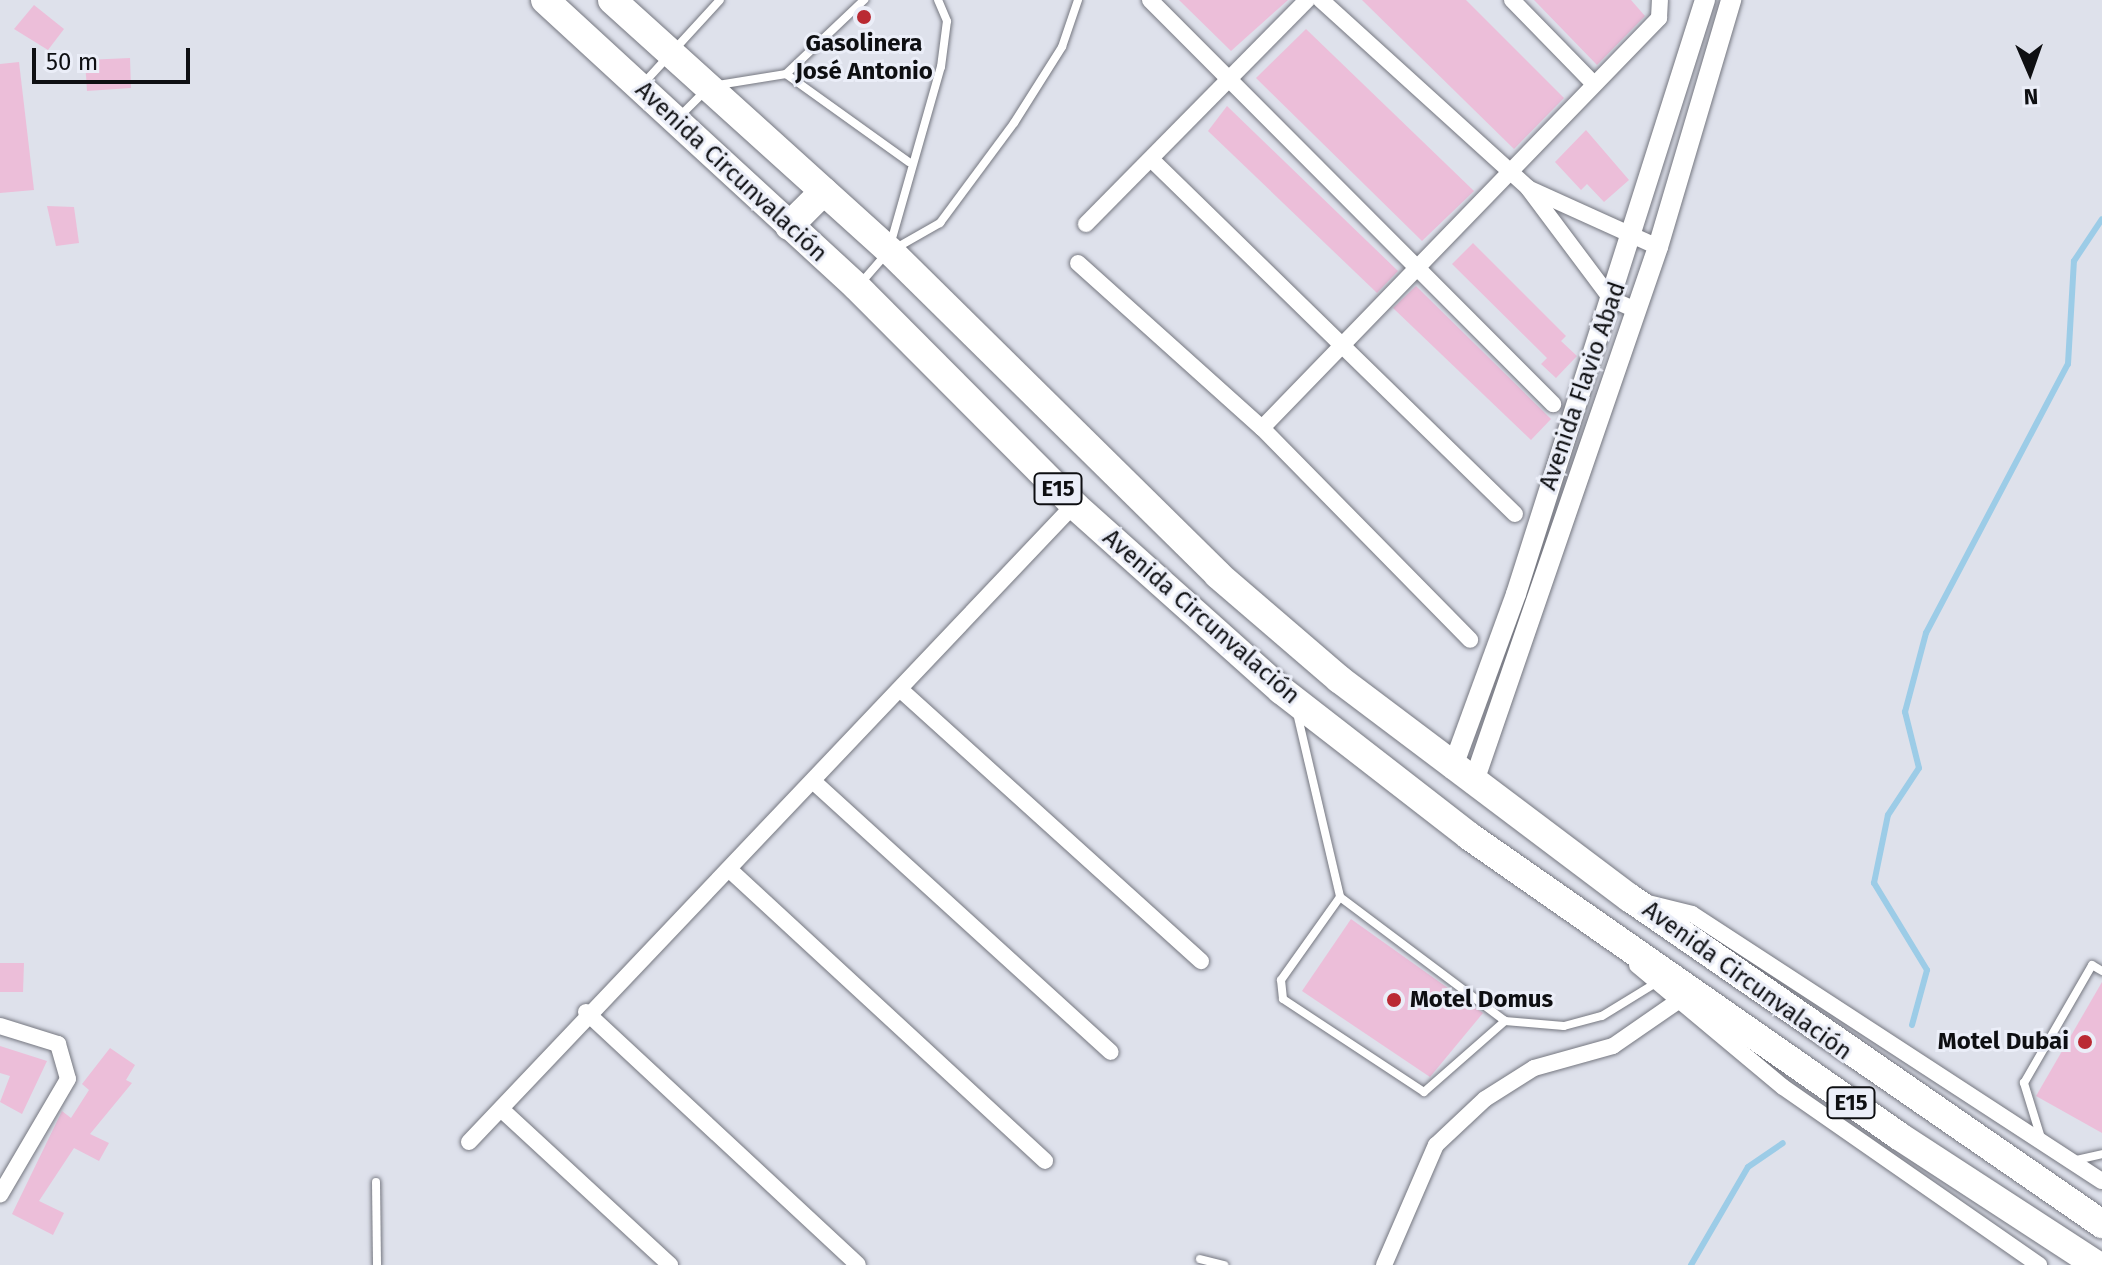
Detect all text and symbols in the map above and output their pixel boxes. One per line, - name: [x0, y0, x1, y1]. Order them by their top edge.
- marker: Gasolinera José Antonio: [855, 8, 873, 26]
- place label: Gasolinera José Antonio: [795, 30, 933, 86]
- scale bar: [36, 32, 194, 82]
- north arrow: [1990, 32, 2070, 112]
- text: 50 m: [46, 48, 98, 76]
- street label: Avenida Circunvalación: [629, 76, 833, 268]
- text: N: [2023, 83, 2039, 110]
- street label: Avenida Flavio Abad: [1534, 278, 1632, 494]
- road number: E15: [1032, 471, 1084, 507]
- street label: Avenida Circunvalación: [1097, 524, 1305, 710]
- street label: Avenida Circunvalación: [1637, 895, 1857, 1067]
- place label: Motel Domus: [1410, 986, 1553, 1014]
- marker: Motel Domus: [1385, 991, 1403, 1009]
- place label: Motel Dubai: [1938, 1028, 2069, 1056]
- marker: Motel Dubai: [2076, 1033, 2094, 1051]
- road number: E15: [1825, 1085, 1877, 1121]

